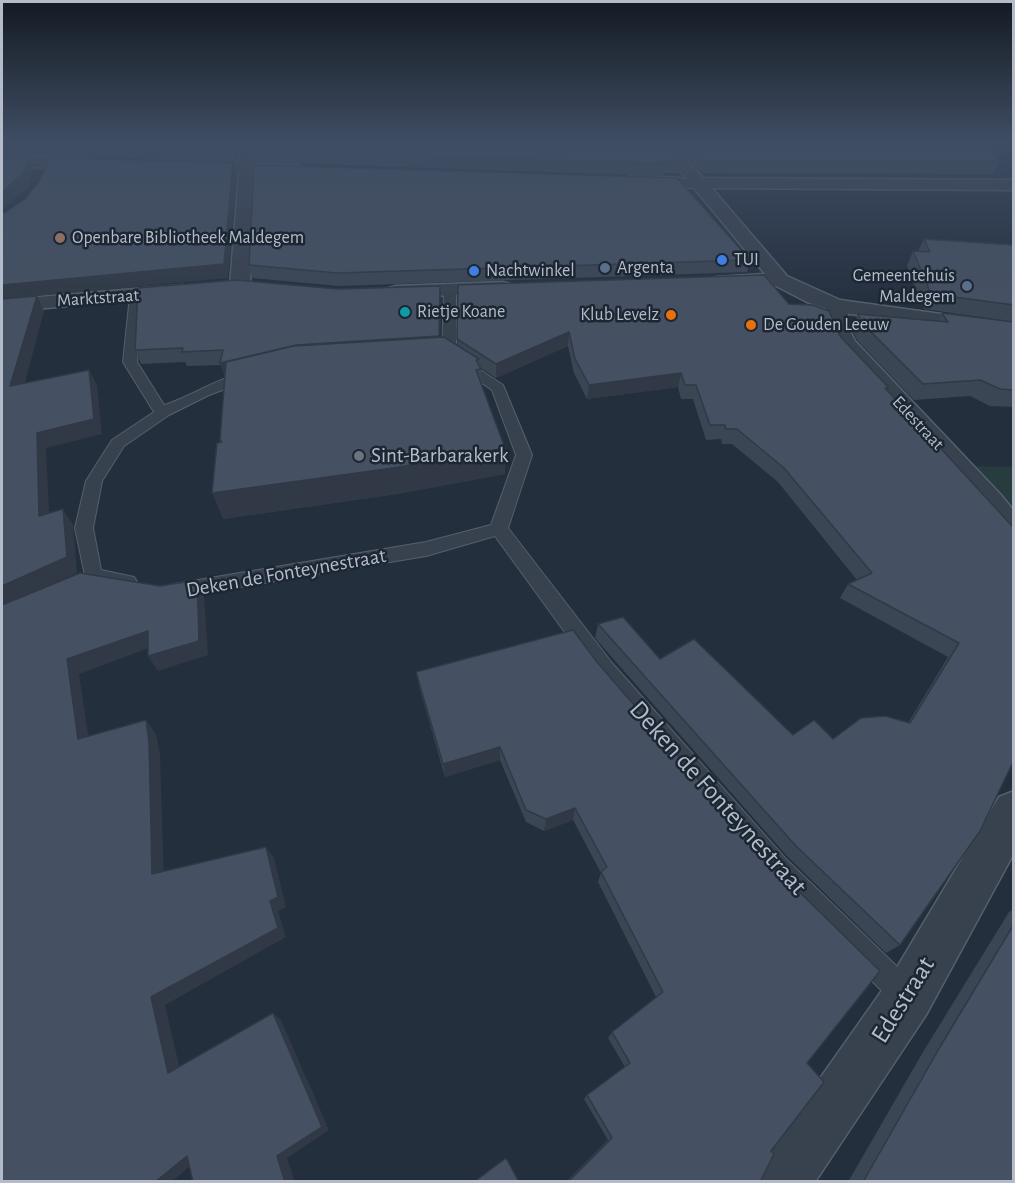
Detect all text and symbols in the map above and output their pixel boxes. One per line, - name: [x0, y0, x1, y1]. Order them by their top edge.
- place label: Openbare Bibliotheek Maldegem: [72, 227, 304, 249]
- marker: Openbare Bibliotheek Maldegem: [53, 231, 67, 245]
- place label: TUI: [734, 249, 759, 271]
- marker: TUI: [715, 253, 729, 267]
- place label: Argenta: [617, 257, 673, 279]
- place label: Nachtwinkel: [486, 260, 575, 282]
- marker: Argenta: [598, 261, 612, 275]
- marker: Nachtwinkel: [467, 264, 481, 278]
- place label: Gemeentehuis Maldegem: [853, 265, 955, 308]
- marker: Gemeentehuis Maldegem: [960, 279, 974, 293]
- street label: Marktstraat: [56, 284, 140, 312]
- place label: Rietje Koane: [417, 301, 505, 323]
- place label: Klub Levelz: [580, 304, 659, 326]
- marker: Rietje Koane: [398, 305, 412, 319]
- marker: Klub Levelz: [664, 308, 678, 322]
- place label: De Gouden Leeuw: [763, 314, 889, 336]
- marker: De Gouden Leeuw: [744, 318, 758, 332]
- street label: Edestraat: [888, 391, 948, 455]
- place label: Sint-Barbarakerk: [371, 443, 508, 469]
- marker: Sint-Barbarakerk: [352, 449, 366, 463]
- street label: Deken de Fonteynestraat: [184, 543, 388, 603]
- street label: Deken de Fonteynestraat: [623, 694, 813, 902]
- street label: Edestraat: [864, 951, 942, 1049]

